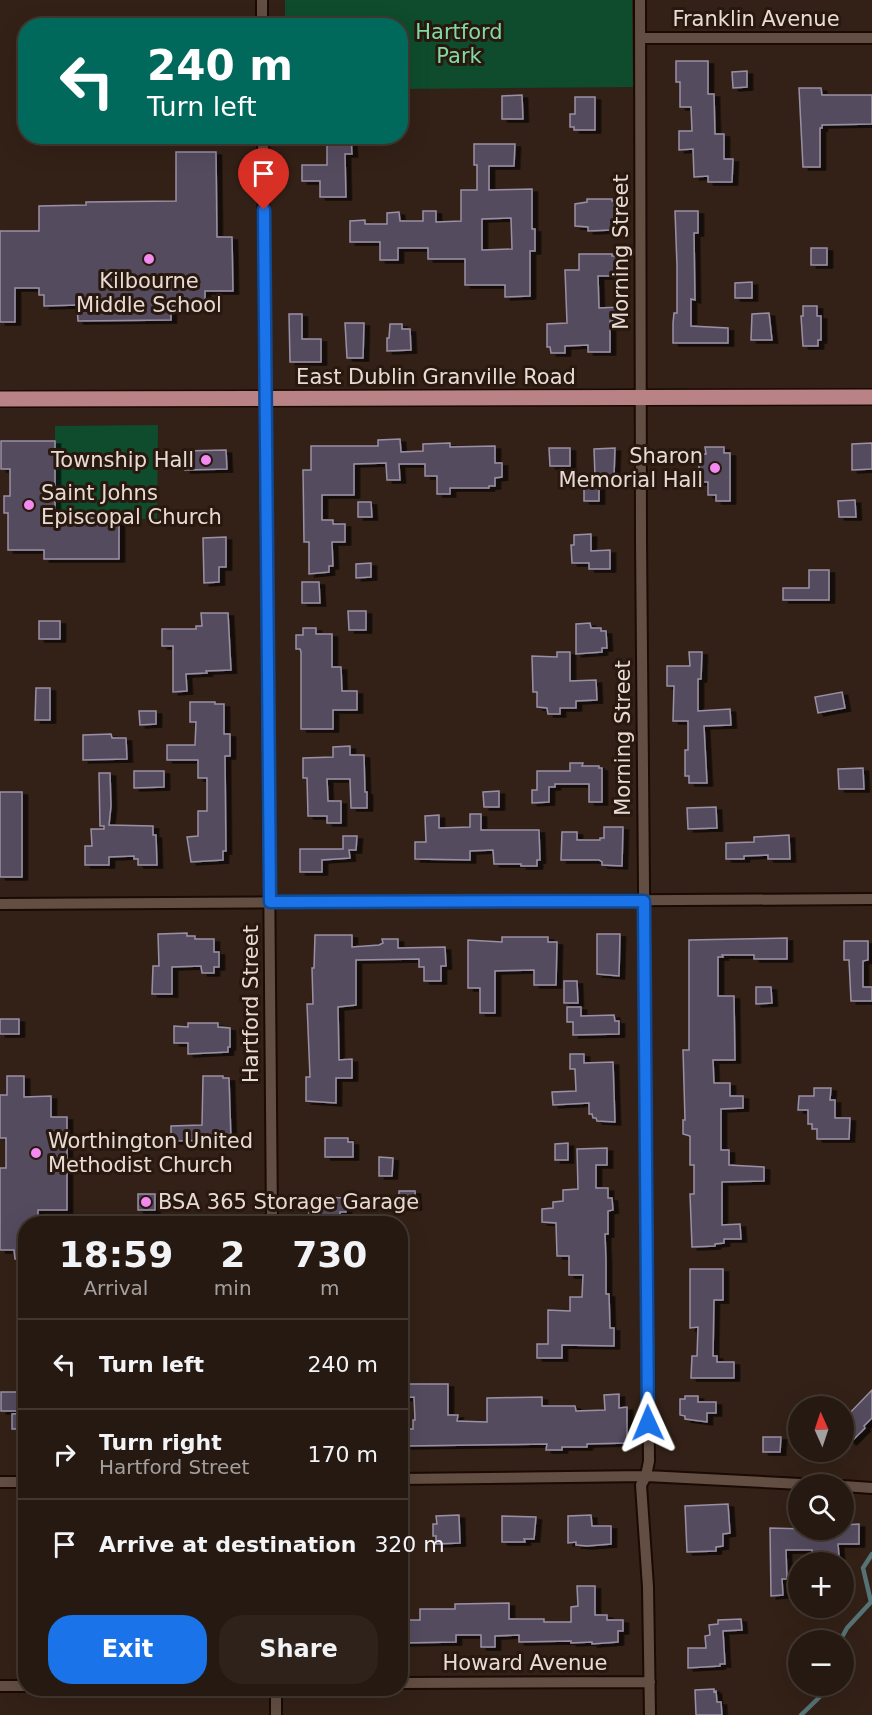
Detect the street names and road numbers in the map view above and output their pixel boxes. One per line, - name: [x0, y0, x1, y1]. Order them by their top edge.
- street label: Franklin Avenue: [672, 7, 840, 31]
- street label: Morning Street: [609, 174, 633, 330]
- street label: East Dublin Granville Road: [296, 365, 576, 389]
- street label: Morning Street: [611, 660, 635, 816]
- street label: Hartford Street: [239, 925, 263, 1083]
- street label: Howard Avenue: [443, 1651, 607, 1675]

